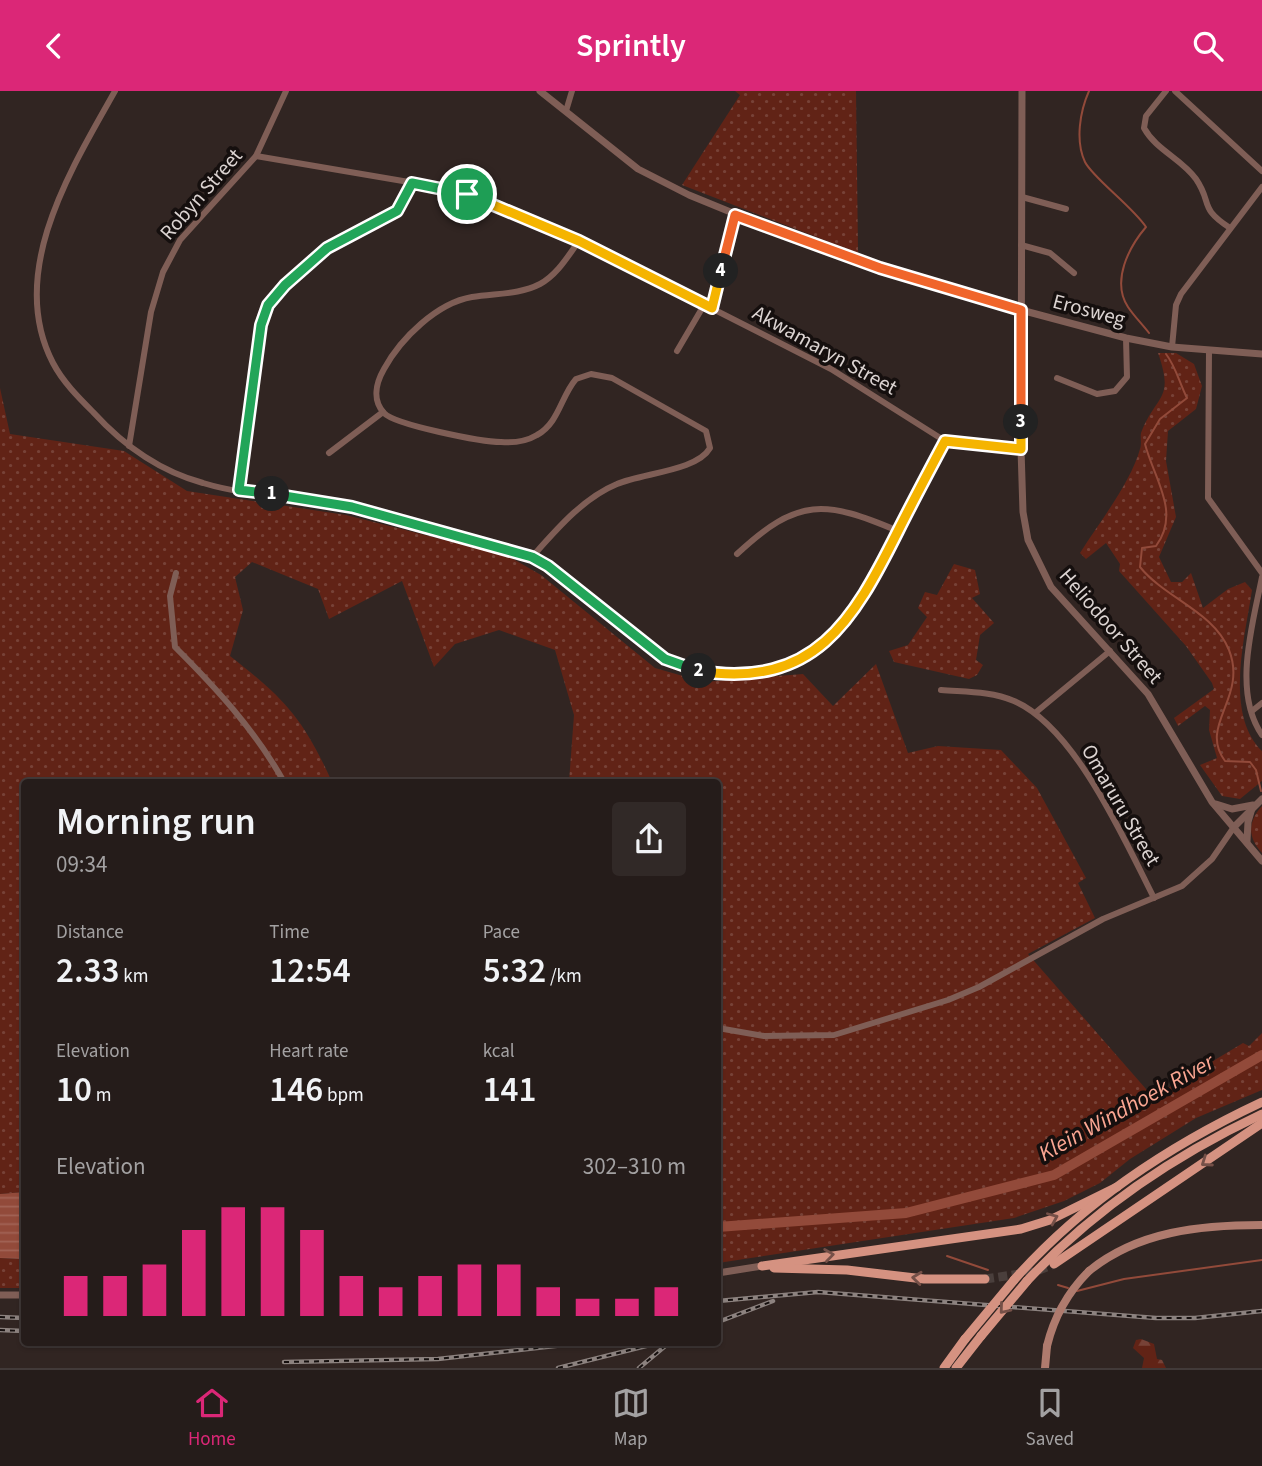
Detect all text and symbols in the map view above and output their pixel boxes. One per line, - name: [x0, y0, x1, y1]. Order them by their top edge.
- text: Sprintly: [576, 23, 686, 69]
- icon: back: [35, 27, 73, 65]
- icon: search: [1189, 27, 1227, 65]
- street label: Robyn Street: [153, 142, 249, 246]
- pin: [437, 164, 497, 224]
- icon: arrive: [448, 175, 486, 213]
- pin: 4: [704, 253, 738, 289]
- text: 4: [715, 257, 726, 284]
- street label: Erosweg: [1049, 286, 1129, 334]
- street label: Akwamaryn Street: [747, 298, 903, 402]
- pin: 3: [1004, 405, 1038, 439]
- text: 3: [1015, 408, 1026, 435]
- pin: 1: [254, 477, 290, 511]
- text: 1: [266, 480, 277, 507]
- street label: Heliodoor Street: [1052, 562, 1170, 690]
- pin: 2: [682, 653, 716, 689]
- text: 2: [693, 657, 704, 684]
- street label: Omaruru Street: [1074, 739, 1168, 871]
- text: Morning run: [56, 795, 256, 849]
- button: share: [612, 802, 686, 876]
- text: 09:34: [56, 848, 107, 881]
- text: Distance: [56, 919, 124, 946]
- text: Time: [269, 919, 309, 946]
- text: Pace: [483, 919, 520, 946]
- text: 2.33: [56, 946, 120, 996]
- text: 12:54: [269, 946, 351, 996]
- text: 5:32: [483, 946, 546, 996]
- text: km: [120, 963, 148, 990]
- text: /km: [546, 963, 582, 990]
- text: Elevation: [56, 1038, 130, 1065]
- text: Heart rate: [269, 1038, 348, 1065]
- text: kcal: [483, 1038, 515, 1065]
- water label: Klein Windhoek River: [1032, 1045, 1221, 1170]
- text: 10: [56, 1065, 92, 1115]
- text: 146: [269, 1065, 323, 1115]
- text: 141: [483, 1065, 537, 1115]
- text: m: [92, 1082, 111, 1109]
- text: bpm: [323, 1082, 364, 1109]
- text: Elevation: [56, 1150, 146, 1183]
- text: 302–310 m: [583, 1150, 686, 1183]
- one-way arrow: [1201, 1154, 1214, 1166]
- one-way arrow: [1046, 1212, 1058, 1226]
- one-way arrow: [823, 1248, 835, 1263]
- one-way arrow: [911, 1271, 922, 1286]
- one-way arrow: [1000, 1300, 1012, 1313]
- tab: Home: [188, 1384, 236, 1453]
- tab: Map: [612, 1384, 650, 1453]
- tab: Saved: [1026, 1384, 1074, 1453]

